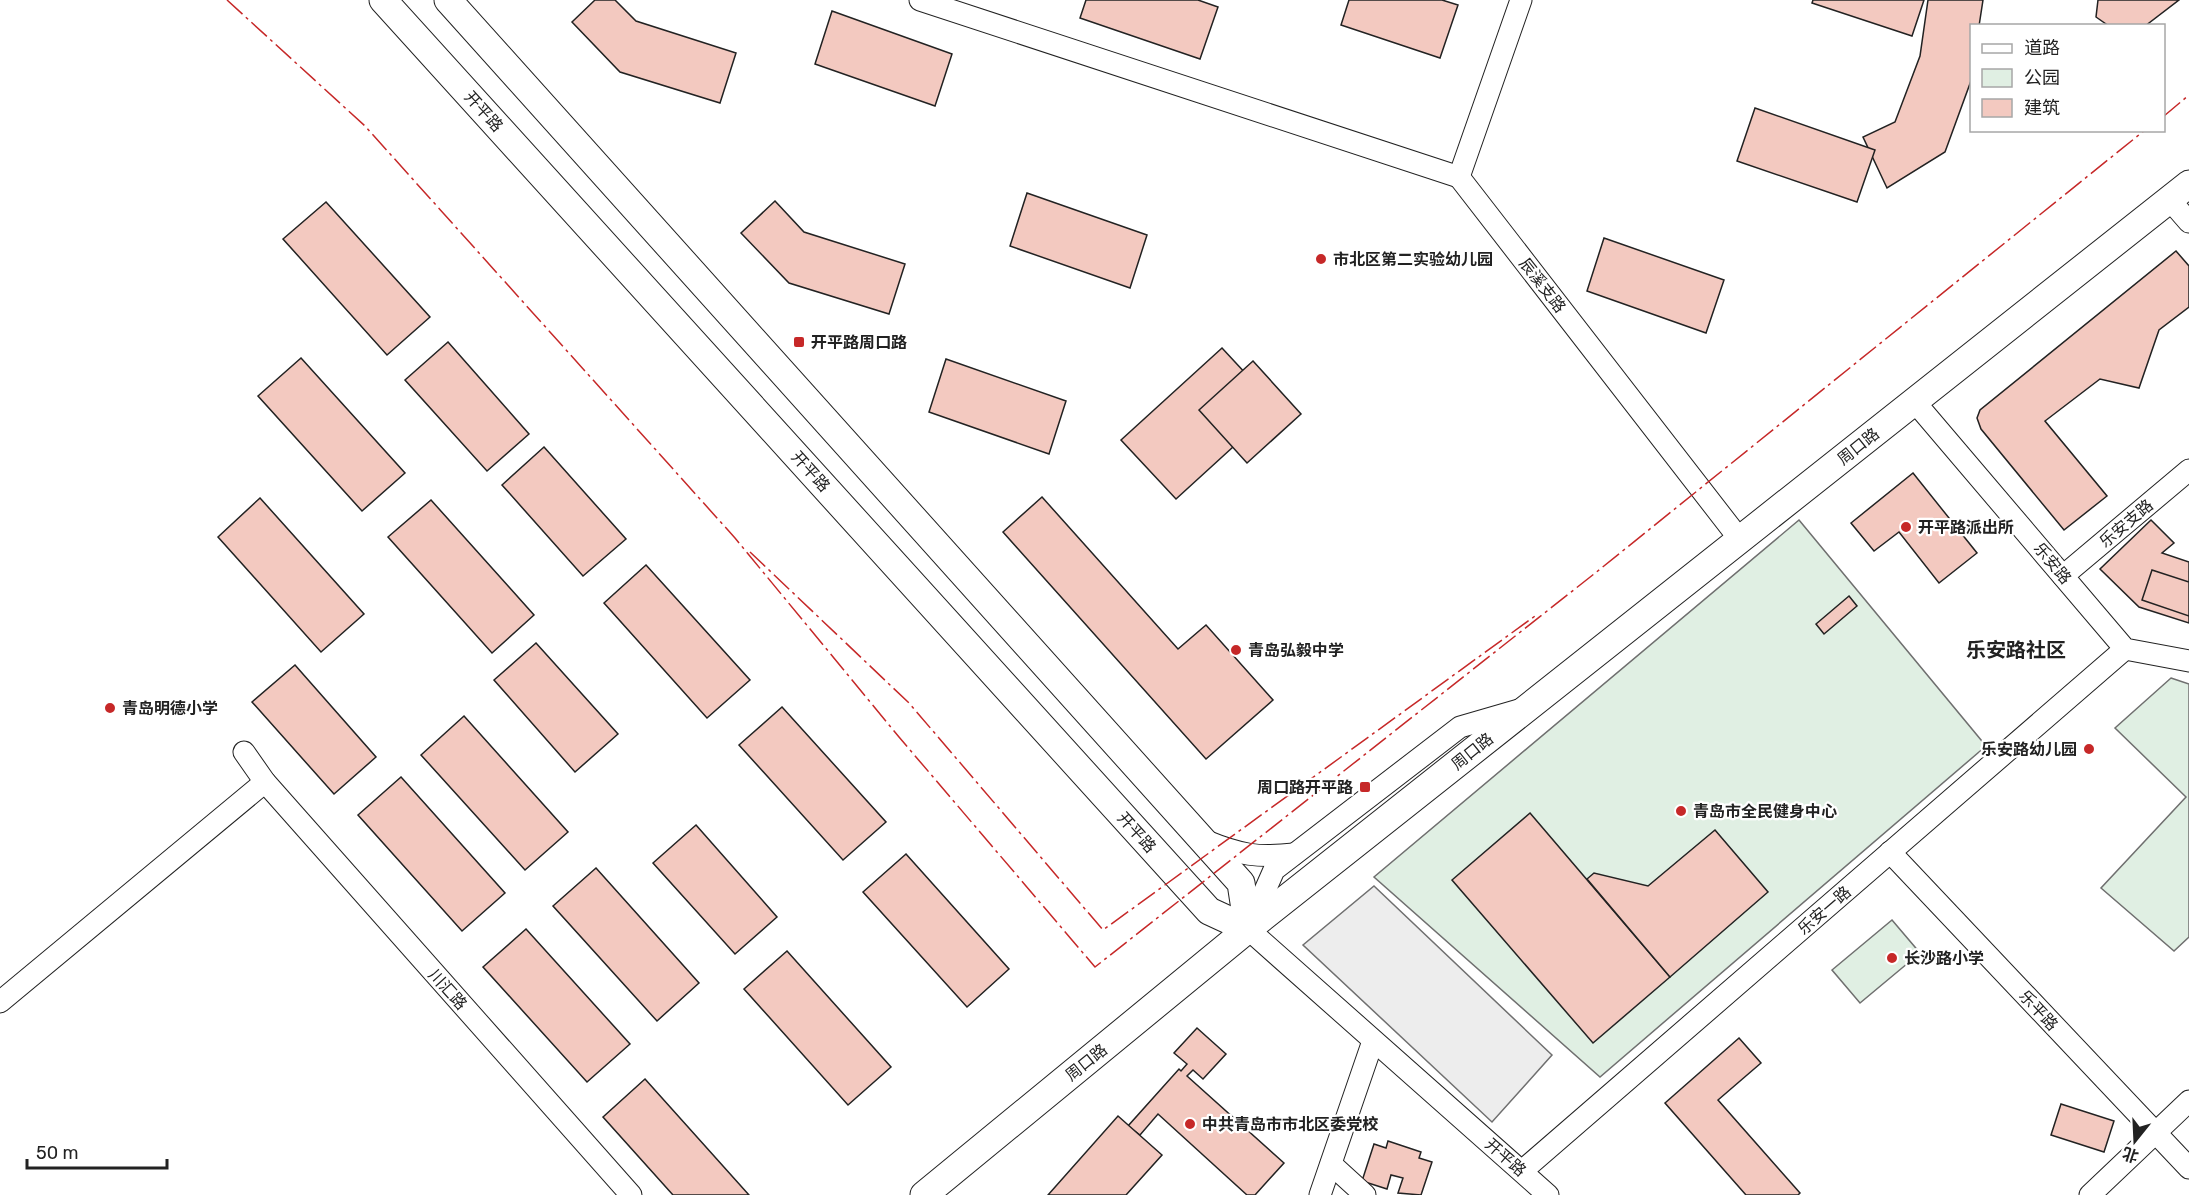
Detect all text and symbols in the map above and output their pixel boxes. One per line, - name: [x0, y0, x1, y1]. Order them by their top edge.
- legend: [1970, 24, 2165, 132]
- text: 道路: [2024, 37, 2060, 59]
- text: 公园: [2024, 67, 2060, 89]
- street label: 开平路: [461, 87, 507, 136]
- text: 建筑: [2024, 97, 2060, 119]
- place label: 市北区第二实验幼儿园: [1333, 250, 1493, 269]
- marker: 市北区第二实验幼儿园: [1314, 252, 1328, 266]
- street label: 辰溪支路: [1515, 254, 1570, 316]
- place label: 开平路周口路: [811, 333, 907, 352]
- marker: 开平路周口路: [792, 335, 806, 349]
- street label: 周口路: [1834, 424, 1883, 469]
- street label: 开平路: [788, 447, 834, 496]
- street label: 乐安支路: [2096, 496, 2157, 551]
- place label: 开平路派出所: [1918, 518, 2014, 537]
- marker: 开平路派出所: [1899, 520, 1913, 534]
- street label: 乐安路: [2030, 539, 2075, 588]
- district label: 乐安路社区: [1966, 638, 2066, 662]
- place label: 青岛弘毅中学: [1248, 641, 1344, 660]
- marker: 青岛弘毅中学: [1229, 643, 1243, 657]
- place label: 青岛明德小学: [122, 699, 218, 718]
- marker: 青岛明德小学: [103, 701, 117, 715]
- street label: 周口路: [1448, 729, 1497, 774]
- place label: 乐安路幼儿园: [1981, 740, 2077, 759]
- marker: 乐安路幼儿园: [2082, 742, 2096, 756]
- place label: 周口路开平路: [1257, 778, 1353, 797]
- marker: 周口路开平路: [1358, 780, 1372, 794]
- place label: 青岛市全民健身中心: [1693, 802, 1837, 821]
- marker: 青岛市全民健身中心: [1674, 804, 1688, 818]
- street label: 开平路: [1114, 808, 1160, 857]
- street label: 乐安一路: [1794, 882, 1855, 939]
- place label: 长沙路小学: [1904, 949, 1984, 968]
- marker: 长沙路小学: [1885, 951, 1899, 965]
- street label: 川汇路: [425, 965, 471, 1014]
- street label: 乐平路: [2015, 986, 2062, 1034]
- street label: 周口路: [1062, 1040, 1111, 1085]
- north arrow: [2105, 1111, 2165, 1171]
- place label: 中共青岛市市北区委党校: [1202, 1115, 1379, 1134]
- marker: 中共青岛市市北区委党校: [1183, 1117, 1197, 1131]
- scale bar: [27, 1132, 166, 1170]
- street label: 开平路: [1481, 1134, 1530, 1180]
- text: 50 m: [36, 1142, 79, 1164]
- text: 北: [2120, 1143, 2141, 1166]

